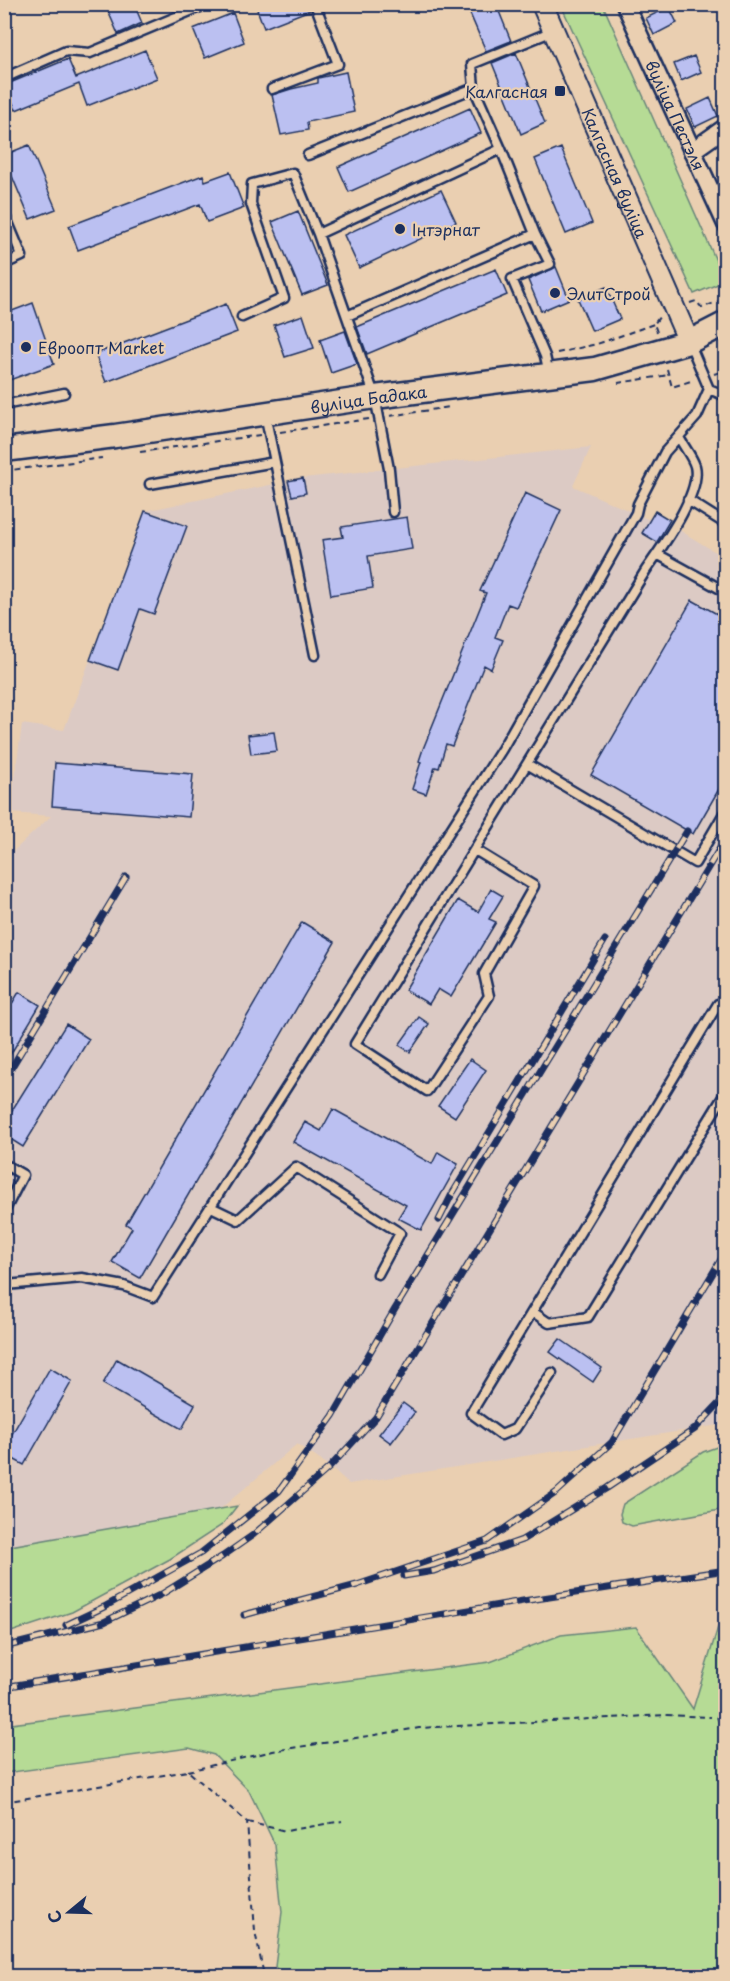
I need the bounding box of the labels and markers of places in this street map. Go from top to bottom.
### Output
place label: Калгасная [465,79,548,103]
marker: Калгасная [553,84,567,98]
place label: Інтэрнат [412,217,481,241]
marker: Інтэрнат [393,222,407,236]
place label: ЭлитСтрой [567,281,651,305]
marker: ЭлитСтрой [548,286,562,300]
place label: Евроопт Market [38,335,165,359]
marker: Евроопт Market [19,340,33,354]

